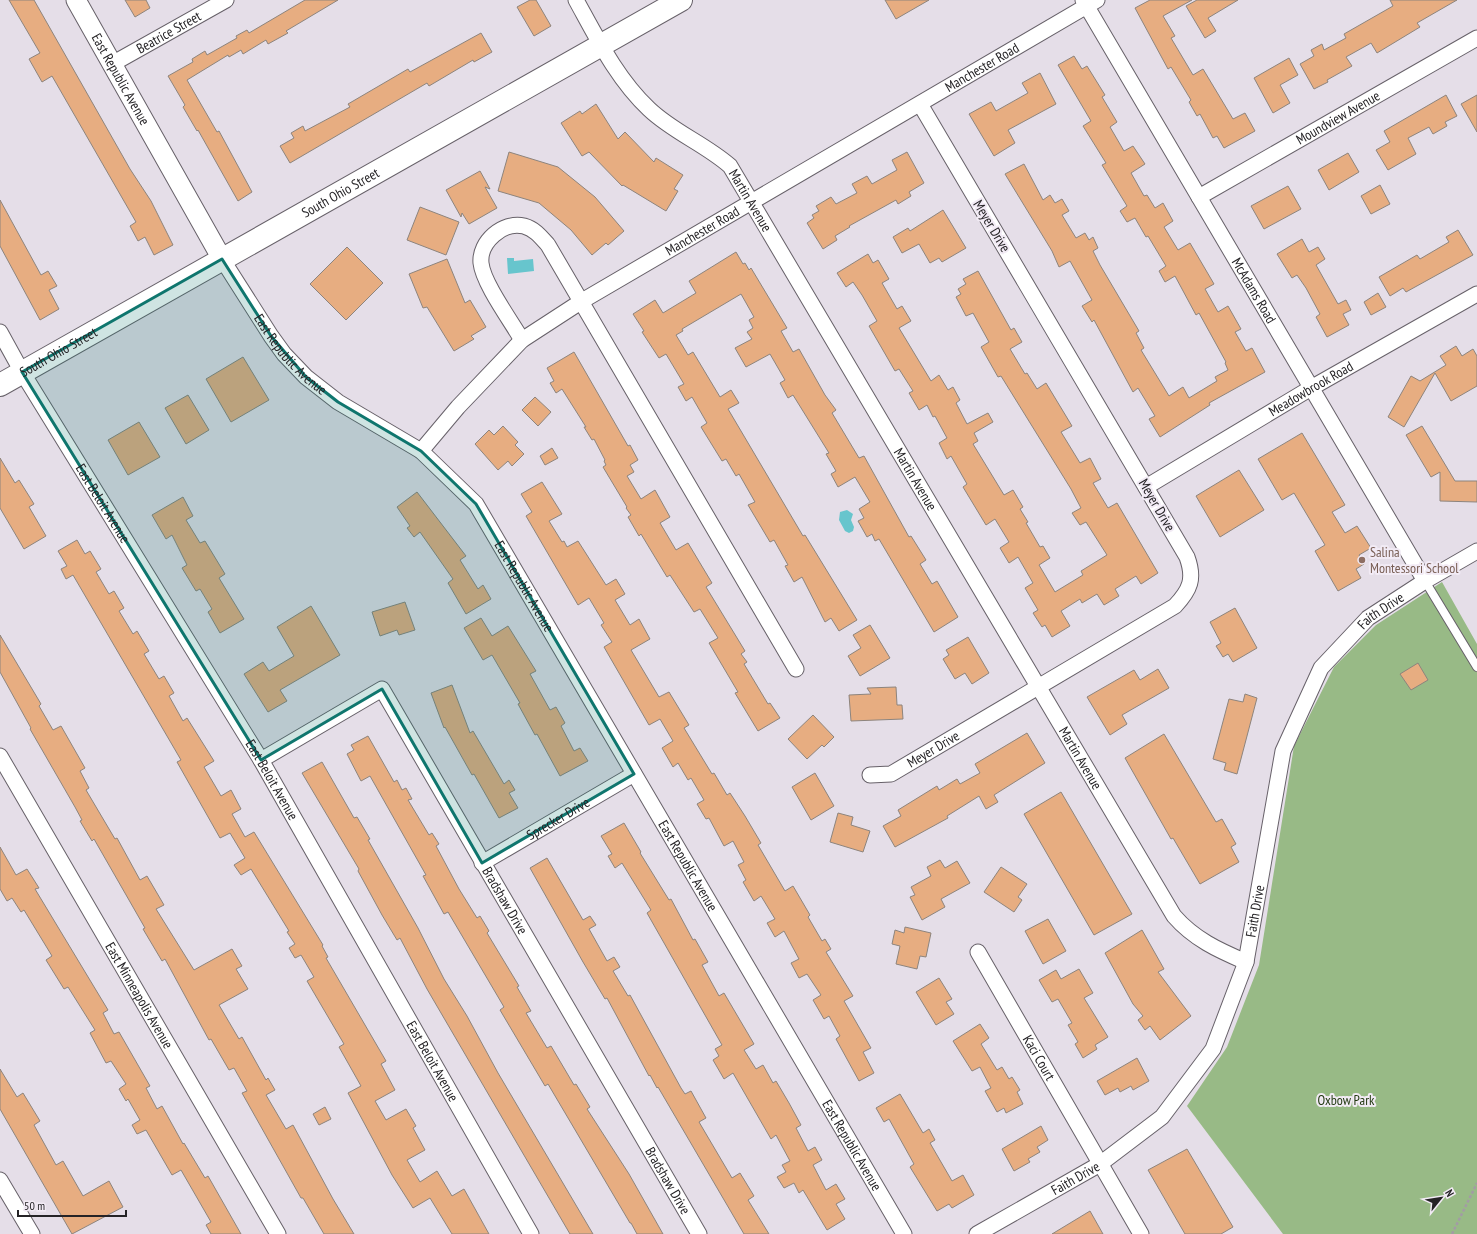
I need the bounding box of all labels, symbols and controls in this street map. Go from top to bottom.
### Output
street label: Beatrice Street [133,7,204,57]
street label: East Republic Avenue [88,30,154,129]
street label: Manchester Road [942,39,1022,96]
street label: Moundview Avenue [1293,86,1383,149]
street label: South Ohio Street [298,163,382,222]
street label: Martin Avenue [725,166,776,235]
street label: Meyer Drive [969,197,1015,256]
street label: Manchester Road [662,202,742,259]
street label: McAdams Road [1228,254,1280,326]
street label: East Republic Avenue [250,310,331,399]
street label: South Ohio Street [16,323,100,381]
street label: Meadowbrook Road [1265,357,1356,420]
street label: Martin Avenue [890,445,941,514]
street label: East Beloit Avenue [72,460,134,547]
street label: Meyer Drive [1135,475,1179,535]
street label: East Republic Avenue [491,537,558,635]
place label: Salina Montessori School [1370,543,1459,577]
marker: Salina Montessori School [1357,555,1367,565]
street label: Faith Drive [1353,588,1407,633]
street label: Martin Avenue [1055,723,1106,793]
street label: Meyer Drive [904,726,963,772]
street label: East Beloit Avenue [242,736,302,823]
street label: Sprecker Drive [523,793,593,844]
street label: East Republic Avenue [654,817,722,915]
street label: Bradshaw Drive [478,864,532,938]
street label: Faith Drive [1241,883,1268,939]
street label: East Minneapolis Avenue [101,939,177,1052]
street label: East Beloit Avenue [403,1018,463,1105]
street label: Kaci Court [1019,1032,1059,1084]
park label: Oxbow Park [1318,1091,1375,1109]
street label: East Republic Avenue [818,1096,886,1194]
street label: Bradshaw Drive [641,1144,695,1218]
street label: Faith Drive [1048,1157,1103,1199]
north arrow [1421,1178,1461,1218]
text: N [1442,1187,1457,1199]
scale bar [18,1192,126,1218]
text: 50 m [24,1198,45,1213]

